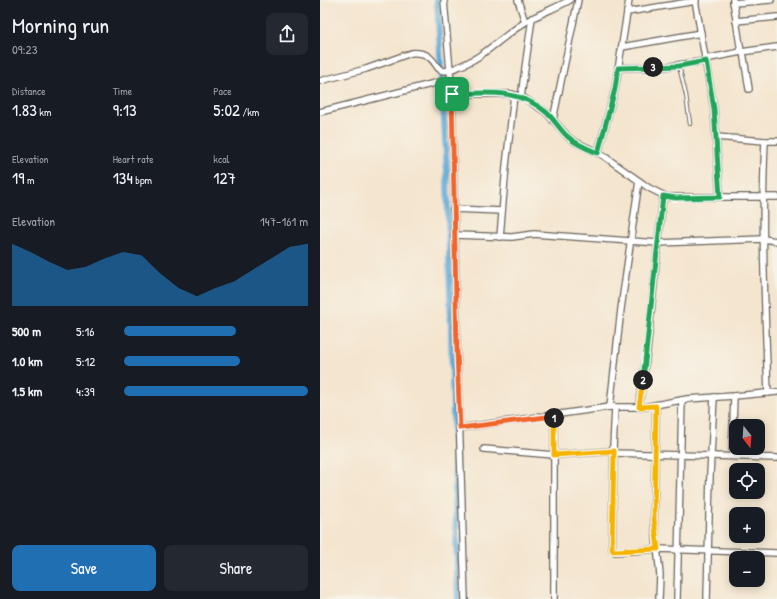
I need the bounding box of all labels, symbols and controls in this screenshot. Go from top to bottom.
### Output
text: Morning run [12,10,109,40]
button: share [266,13,308,55]
text: 09:23 [12,40,38,58]
pin: 3 [643,57,663,77]
text: 3 [651,60,655,74]
pin [435,77,469,111]
icon: arrive [441,83,463,105]
text: Distance [12,84,46,98]
text: Time [113,84,132,98]
text: Pace [213,84,232,98]
text: 1.83 [12,98,37,121]
text: 9:13 [113,98,137,121]
text: 5:02 [213,98,240,121]
text: km [37,105,51,119]
text: /km [240,105,259,119]
text: Elevation [12,152,49,166]
text: Heart rate [113,152,154,166]
text: kcal [213,152,229,166]
text: 19 [12,166,24,189]
text: 134 [113,166,133,189]
text: 127 [213,166,236,189]
text: m [24,173,34,187]
text: bpm [133,173,152,187]
text: Elevation [12,212,55,230]
text: 147–161 m [260,212,308,230]
text: 500 m [12,322,41,340]
text: 5:16 [76,322,94,340]
text: 1.0 km [12,352,43,370]
text: 5:12 [76,352,95,370]
pin: 2 [633,370,653,390]
text: 2 [640,373,646,387]
text: 1.5 km [12,382,42,400]
text: 4:39 [76,382,95,400]
pin: 1 [544,408,564,428]
text: 1 [552,411,556,425]
north arrow [729,419,765,455]
map controls [729,419,765,587]
button: locate [729,463,765,499]
button: + [729,507,765,543]
button: Save [12,545,156,591]
button: Share [164,545,308,591]
button: − [729,551,765,587]

